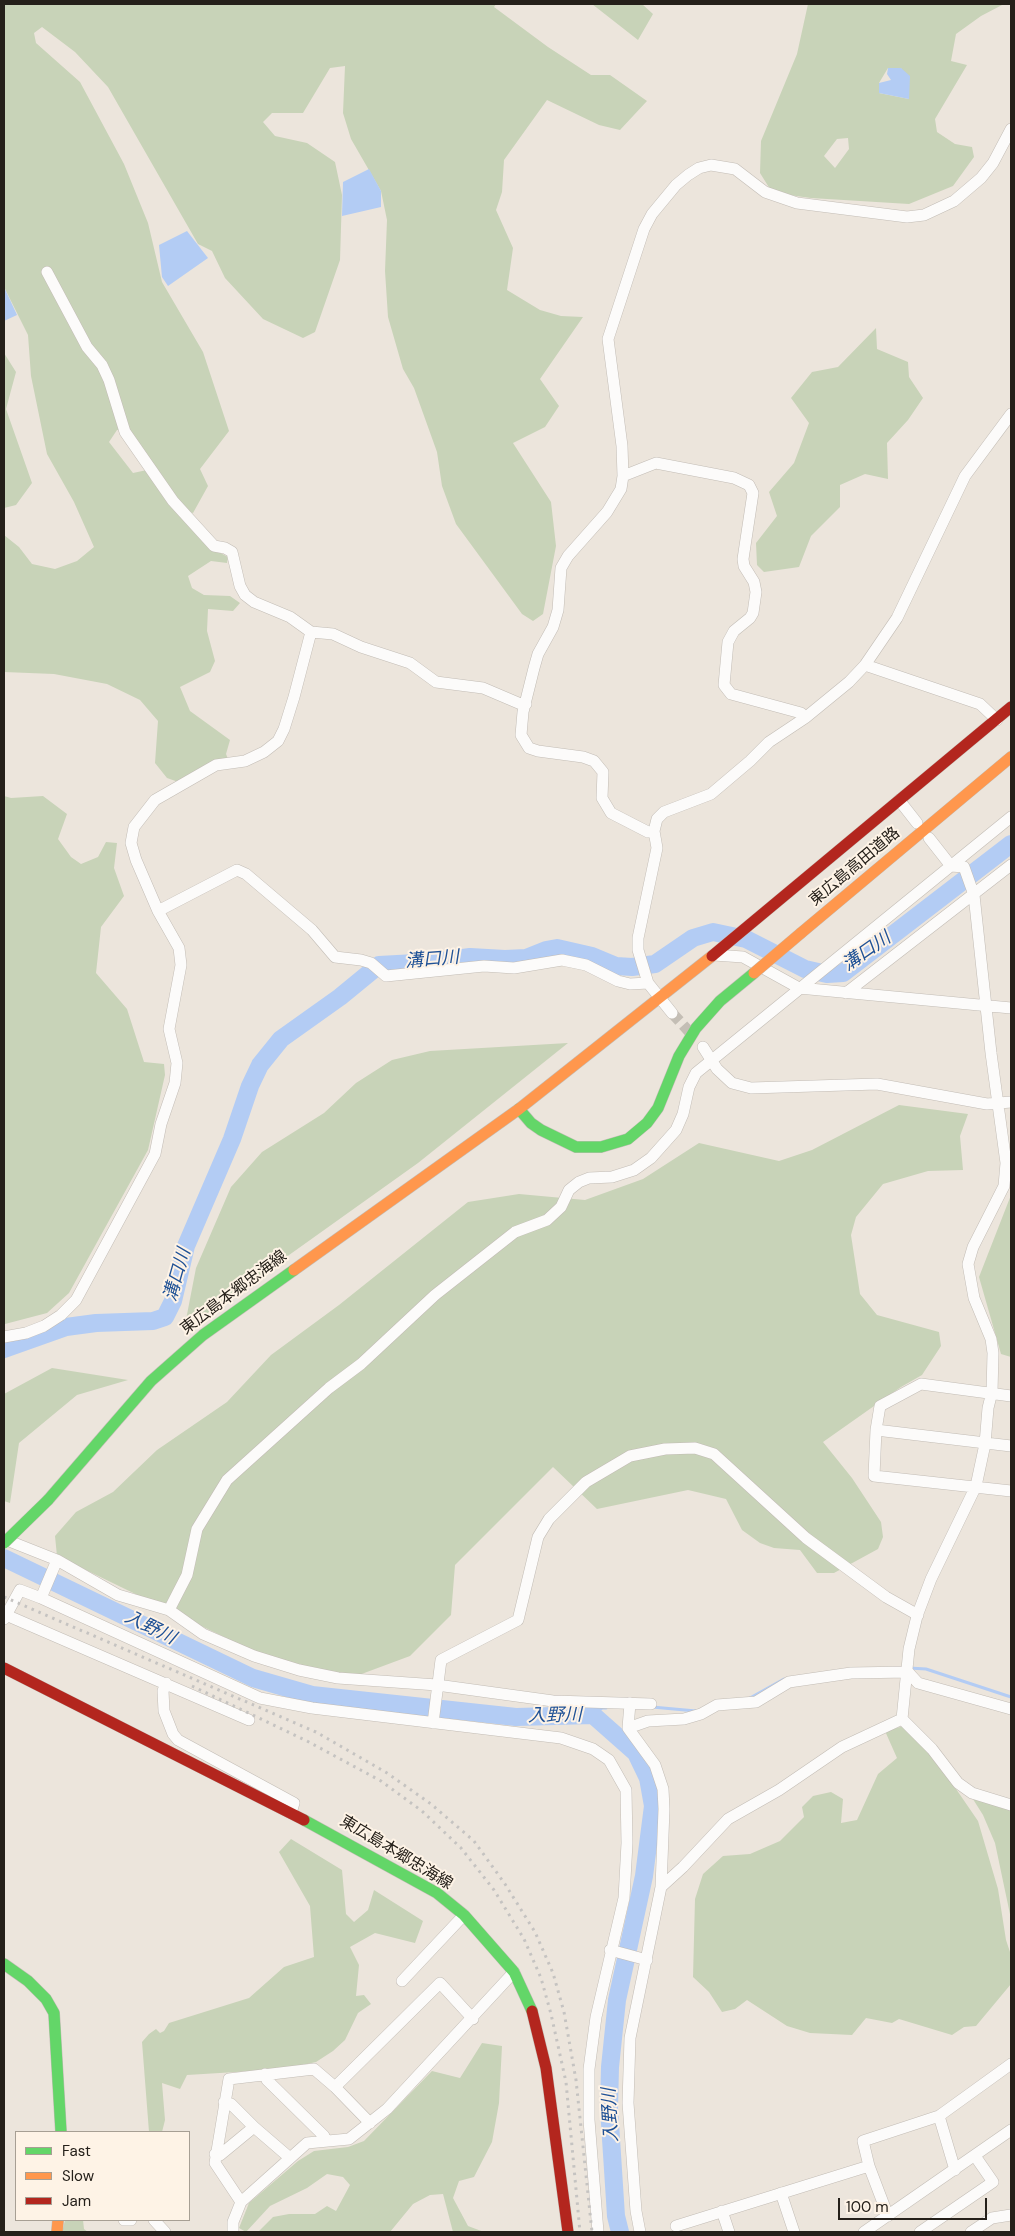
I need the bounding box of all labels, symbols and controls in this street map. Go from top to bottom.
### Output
street label: 東広島高田道路 [806,824,904,910]
water label: 溝口川 [839,928,895,976]
water label: 溝口川 [404,947,460,973]
water label: 溝口川 [160,1246,196,1304]
street label: 東広島本郷忠海線 [177,1247,291,1339]
water label: 入野川 [121,1606,179,1650]
water label: 入野川 [528,1705,582,1727]
street label: 東広島本郷忠海線 [336,1812,456,1894]
water label: 入野川 [599,2087,623,2143]
legend [15,2131,190,2221]
text: Fast [62,2141,91,2161]
text: Slow [62,2166,94,2186]
scale bar [840,2188,989,2220]
text: Jam [62,2191,91,2211]
text: 100 m [846,2197,889,2217]

